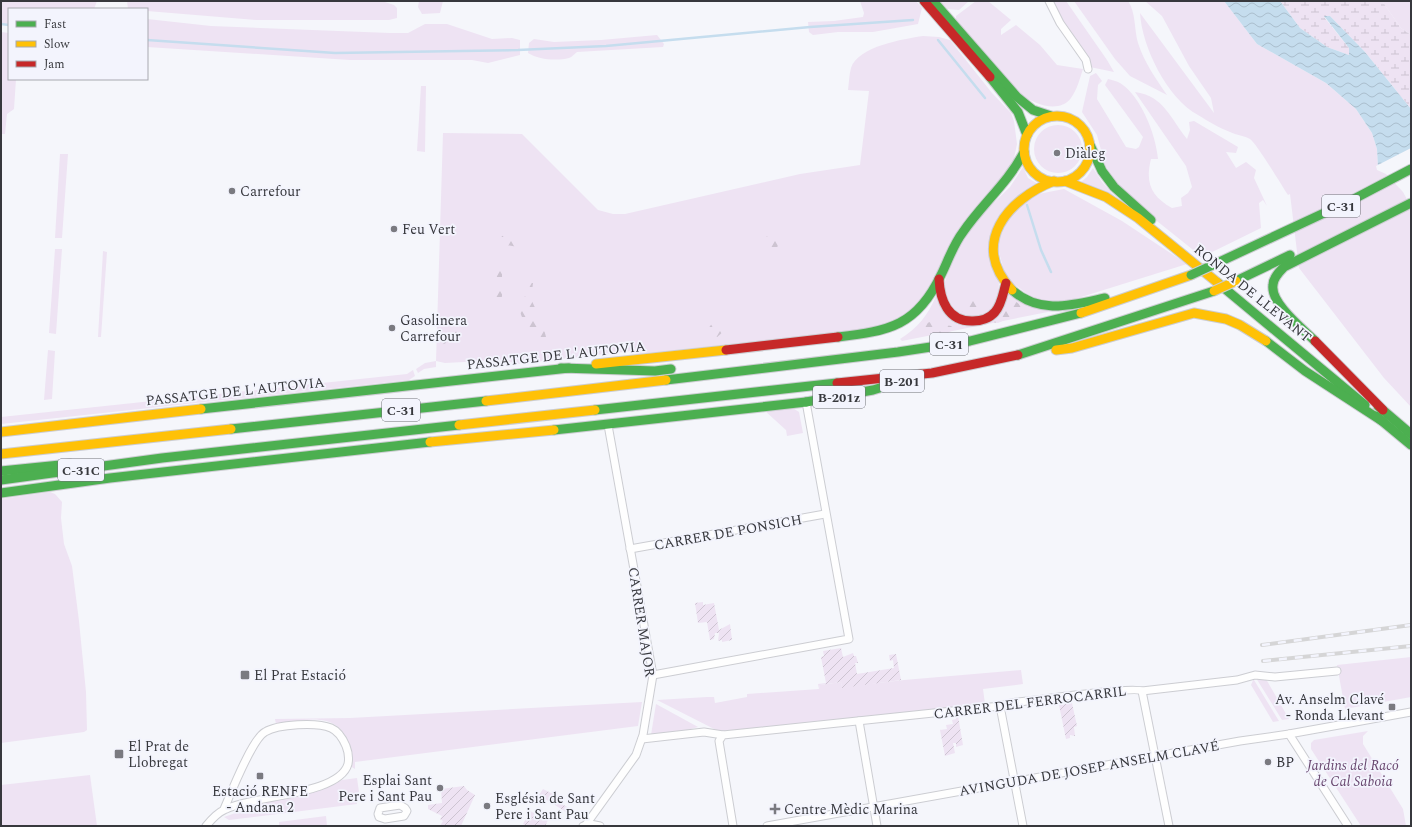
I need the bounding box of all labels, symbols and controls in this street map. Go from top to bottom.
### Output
legend [8,8,148,80]
text: Fast [44,15,66,34]
text: Slow [44,35,70,54]
text: Jam [44,55,65,74]
place label: Diàleg [1065,143,1106,164]
marker: Diàleg [1052,148,1062,158]
place label: Carrefour [240,181,301,202]
marker: Carrefour [227,186,237,196]
road number: C-31 [1322,195,1360,217]
place label: Feu Vert [402,219,455,240]
marker: Feu Vert [389,224,399,234]
street label: RONDA DE LLEVANT [1189,239,1316,348]
place label: Gasolinera Carrefour [400,310,467,347]
marker: Gasolinera Carrefour [387,323,397,333]
road number: C-31 [930,333,968,355]
street label: PASSATGE DE L'AUTOVIA [466,336,647,375]
road number: B-201 [880,370,924,392]
street label: PASSATGE DE L'AUTOVIA [145,372,326,411]
road number: B-201z [813,386,865,408]
road number: C-31 [382,399,420,421]
road number: C-31C [58,459,104,481]
street label: CARRER DE PONSICH [652,509,804,556]
street label: CARRER MAJOR [622,566,661,679]
place label: El Prat Estació [254,665,346,686]
marker: El Prat Estació [239,669,251,681]
street label: CARRER DEL FERROCARRIL [933,680,1128,725]
place label: Av. Anselm Clavé - Ronda Llevant [1275,689,1384,726]
marker: Av. Anselm Clavé - Ronda Llevant [1387,702,1397,712]
street label: AVINGUDA DE JOSEP ANSELM CLAVÉ [957,735,1221,802]
place label: El Prat de Llobregat [128,736,189,773]
marker: El Prat de Llobregat [113,748,125,760]
place label: BP [1276,752,1294,773]
park label: Jardins del Racó de Cal Saboia [1306,755,1399,792]
marker: BP [1263,757,1273,767]
place label: Esplai Sant Pere i Sant Pau [338,770,432,807]
marker: Estació RENFE - Andana 2 [255,771,265,781]
place label: Estació RENFE - Andana 2 [212,781,308,818]
marker: Esplai Sant Pere i Sant Pau [435,783,445,793]
place label: Església de Sant Pere i Sant Pau [495,788,595,825]
place label: Centre Mèdic Marina [784,799,918,820]
marker: Església de Sant Pere i Sant Pau [482,801,492,811]
marker: Centre Mèdic Marina [769,803,781,815]

